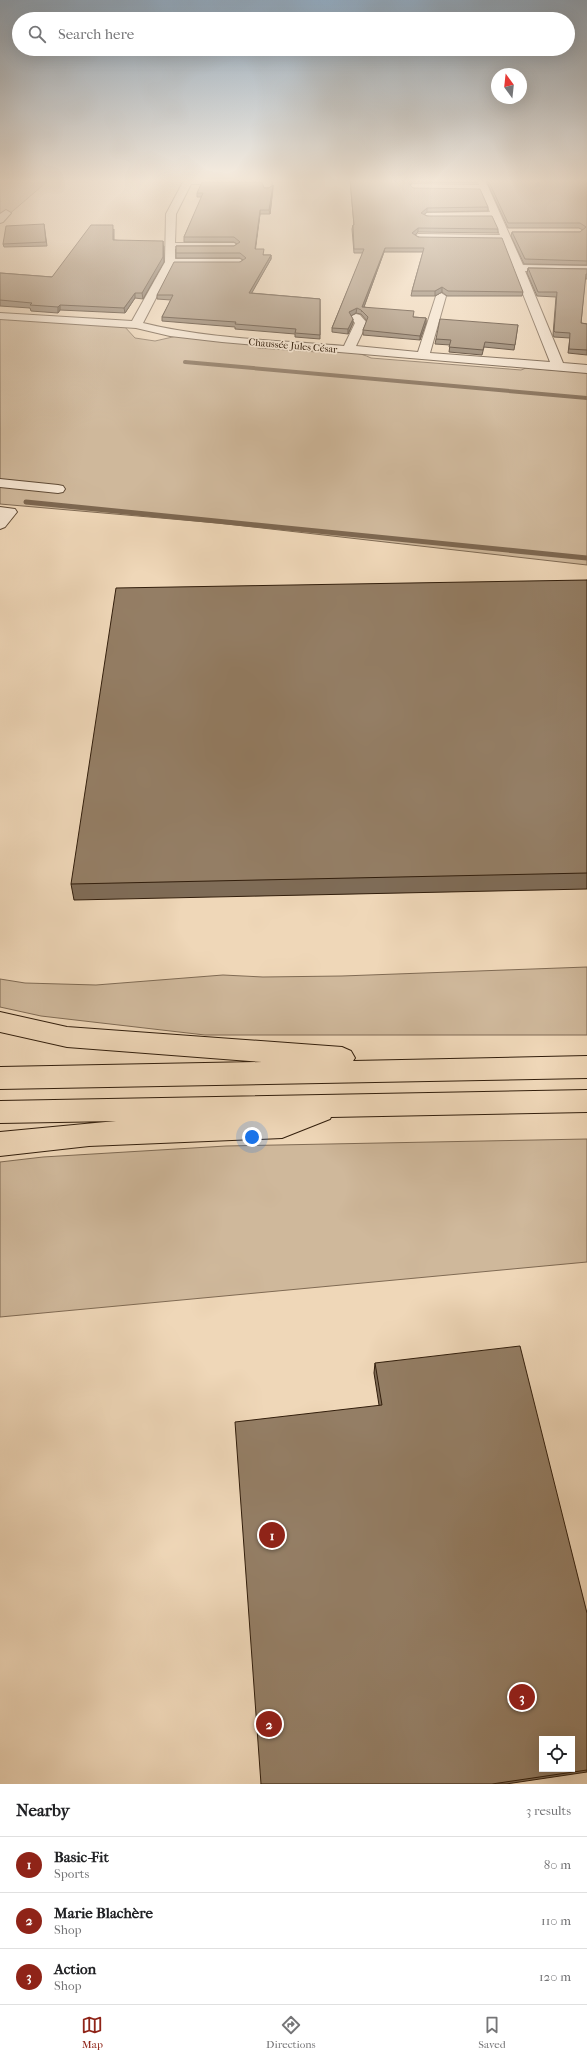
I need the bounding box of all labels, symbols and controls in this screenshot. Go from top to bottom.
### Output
search box [12,12,575,56]
icon: search [26,23,48,45]
text: Search here [58,25,134,43]
north arrow [491,68,527,104]
street label: Chaussée Jules César [248,336,338,356]
your location [242,1127,262,1147]
pin: 1 [259,1520,285,1550]
pin: 3 [509,1682,535,1712]
pin: 2 [256,1709,282,1739]
map controls [539,1736,575,1772]
button: locate [539,1736,575,1772]
text: Nearby [16,1800,70,1820]
text: 3 results [526,1803,571,1818]
text: Basic-Fit [54,1848,109,1866]
text: 1 [27,1857,31,1872]
text: 80 m [544,1857,571,1872]
text: Sports [54,1866,89,1881]
text: Marie Blachère [54,1904,153,1922]
text: 2 [26,1913,32,1928]
text: 110 m [541,1913,571,1928]
text: Shop [54,1922,82,1937]
text: Action [54,1960,96,1978]
text: 3 [26,1969,32,1984]
text: 120 m [539,1969,571,1984]
text: Shop [54,1978,82,1993]
tab: Map [81,2014,103,2051]
tab: Directions [266,2014,316,2051]
tab: Saved [478,2014,506,2051]

